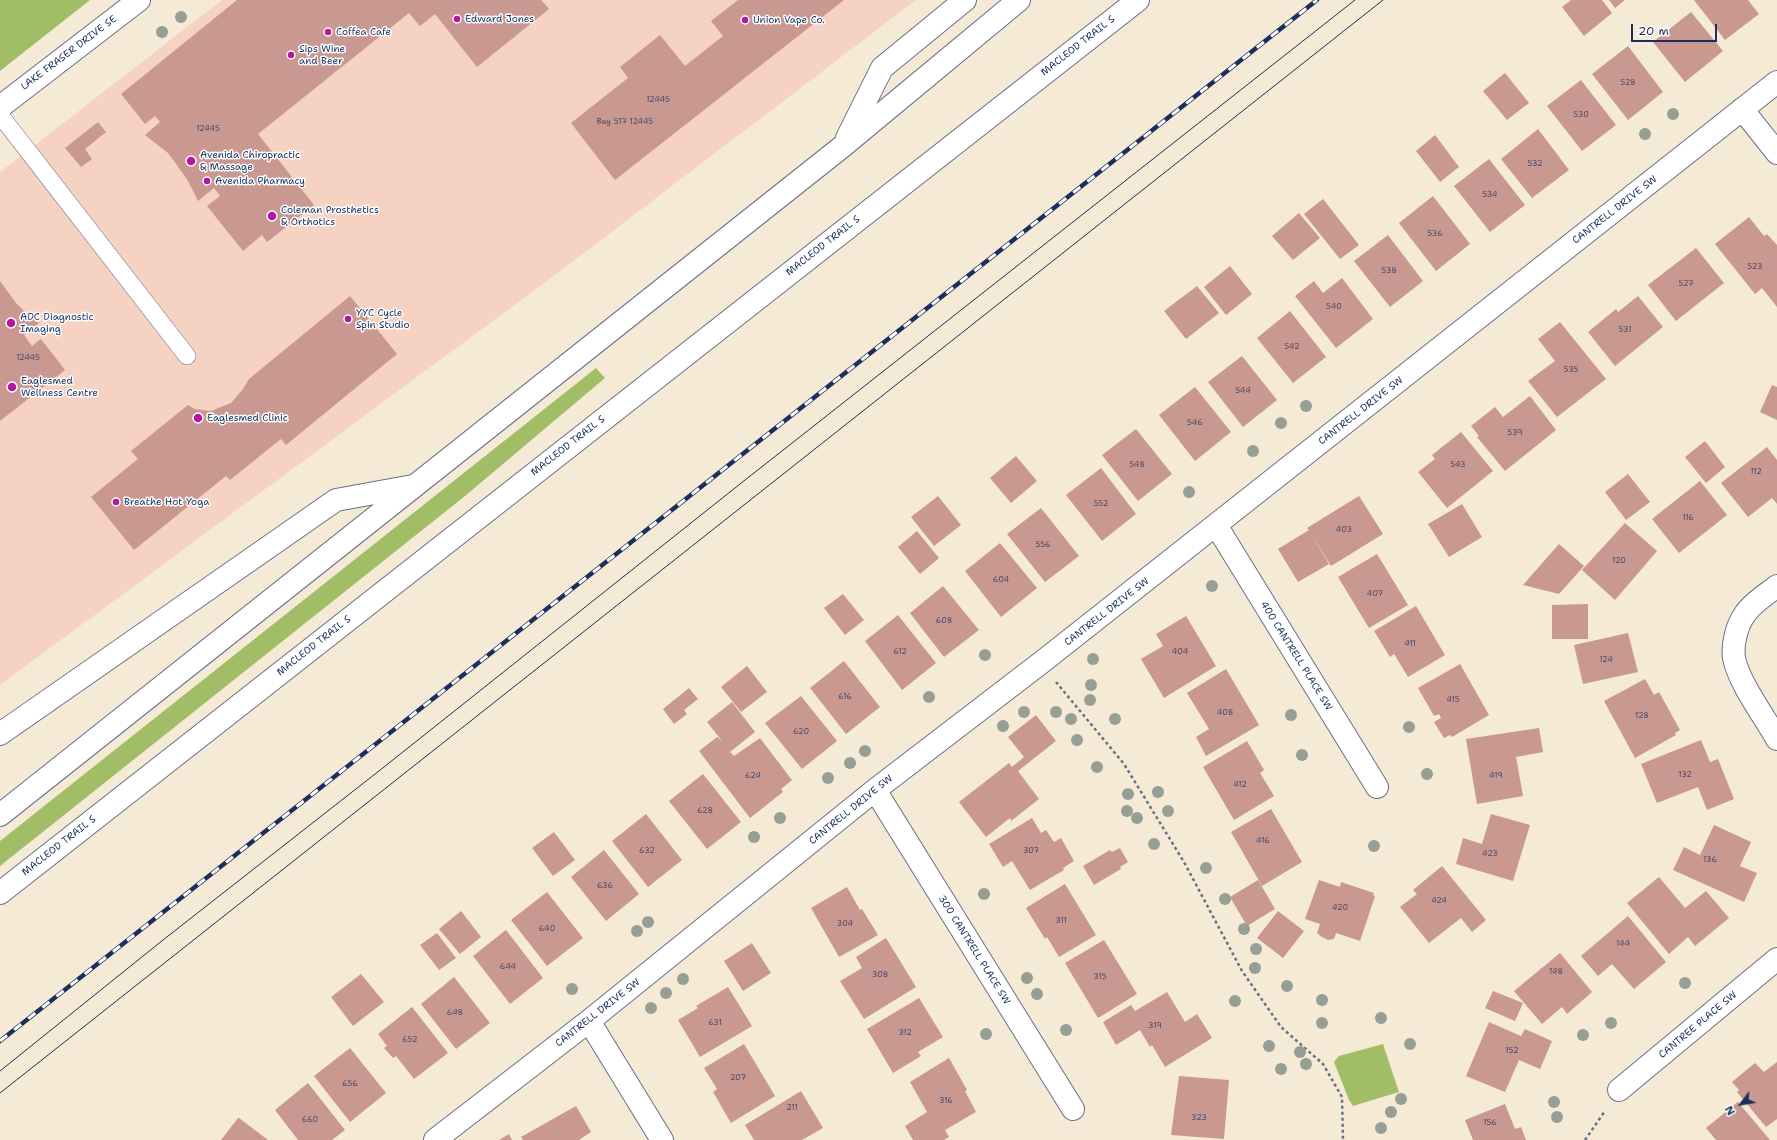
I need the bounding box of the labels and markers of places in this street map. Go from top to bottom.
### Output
place label: Edward Jones [465,13,534,25]
marker: Edward Jones [452,14,462,24]
place label: Union Vape Co. [753,14,825,26]
marker: Union Vape Co. [740,15,750,25]
place label: Coffea Cafe [336,26,391,38]
marker: Coffea Cafe [323,27,333,37]
place label: Sips Wine and Beer [299,43,345,66]
marker: Sips Wine and Beer [286,50,296,60]
place label: Avenida Chiropractic & Massage [200,149,300,172]
marker: Avenida Chiropractic & Massage [185,155,197,167]
place label: Avenida Pharmacy [215,175,305,187]
marker: Avenida Pharmacy [202,176,212,186]
place label: Coleman Prosthetics & Orthotics [281,204,379,228]
marker: Coleman Prosthetics & Orthotics [266,210,278,222]
place label: YYC Cycle Spin Studio [356,307,409,330]
place label: ADC Diagnostic Imaging [20,311,93,334]
marker: YYC Cycle Spin Studio [343,314,353,324]
marker: ADC Diagnostic Imaging [5,317,17,329]
place label: Eaglesmed Wellness Centre [21,375,98,398]
marker: Eaglesmed Wellness Centre [6,381,18,393]
marker: Eaglesmed Clinic [192,412,204,424]
place label: Eaglesmed Clinic [207,412,288,424]
place label: Breathe Hot Yoga [124,496,210,508]
marker: Breathe Hot Yoga [111,497,121,507]

